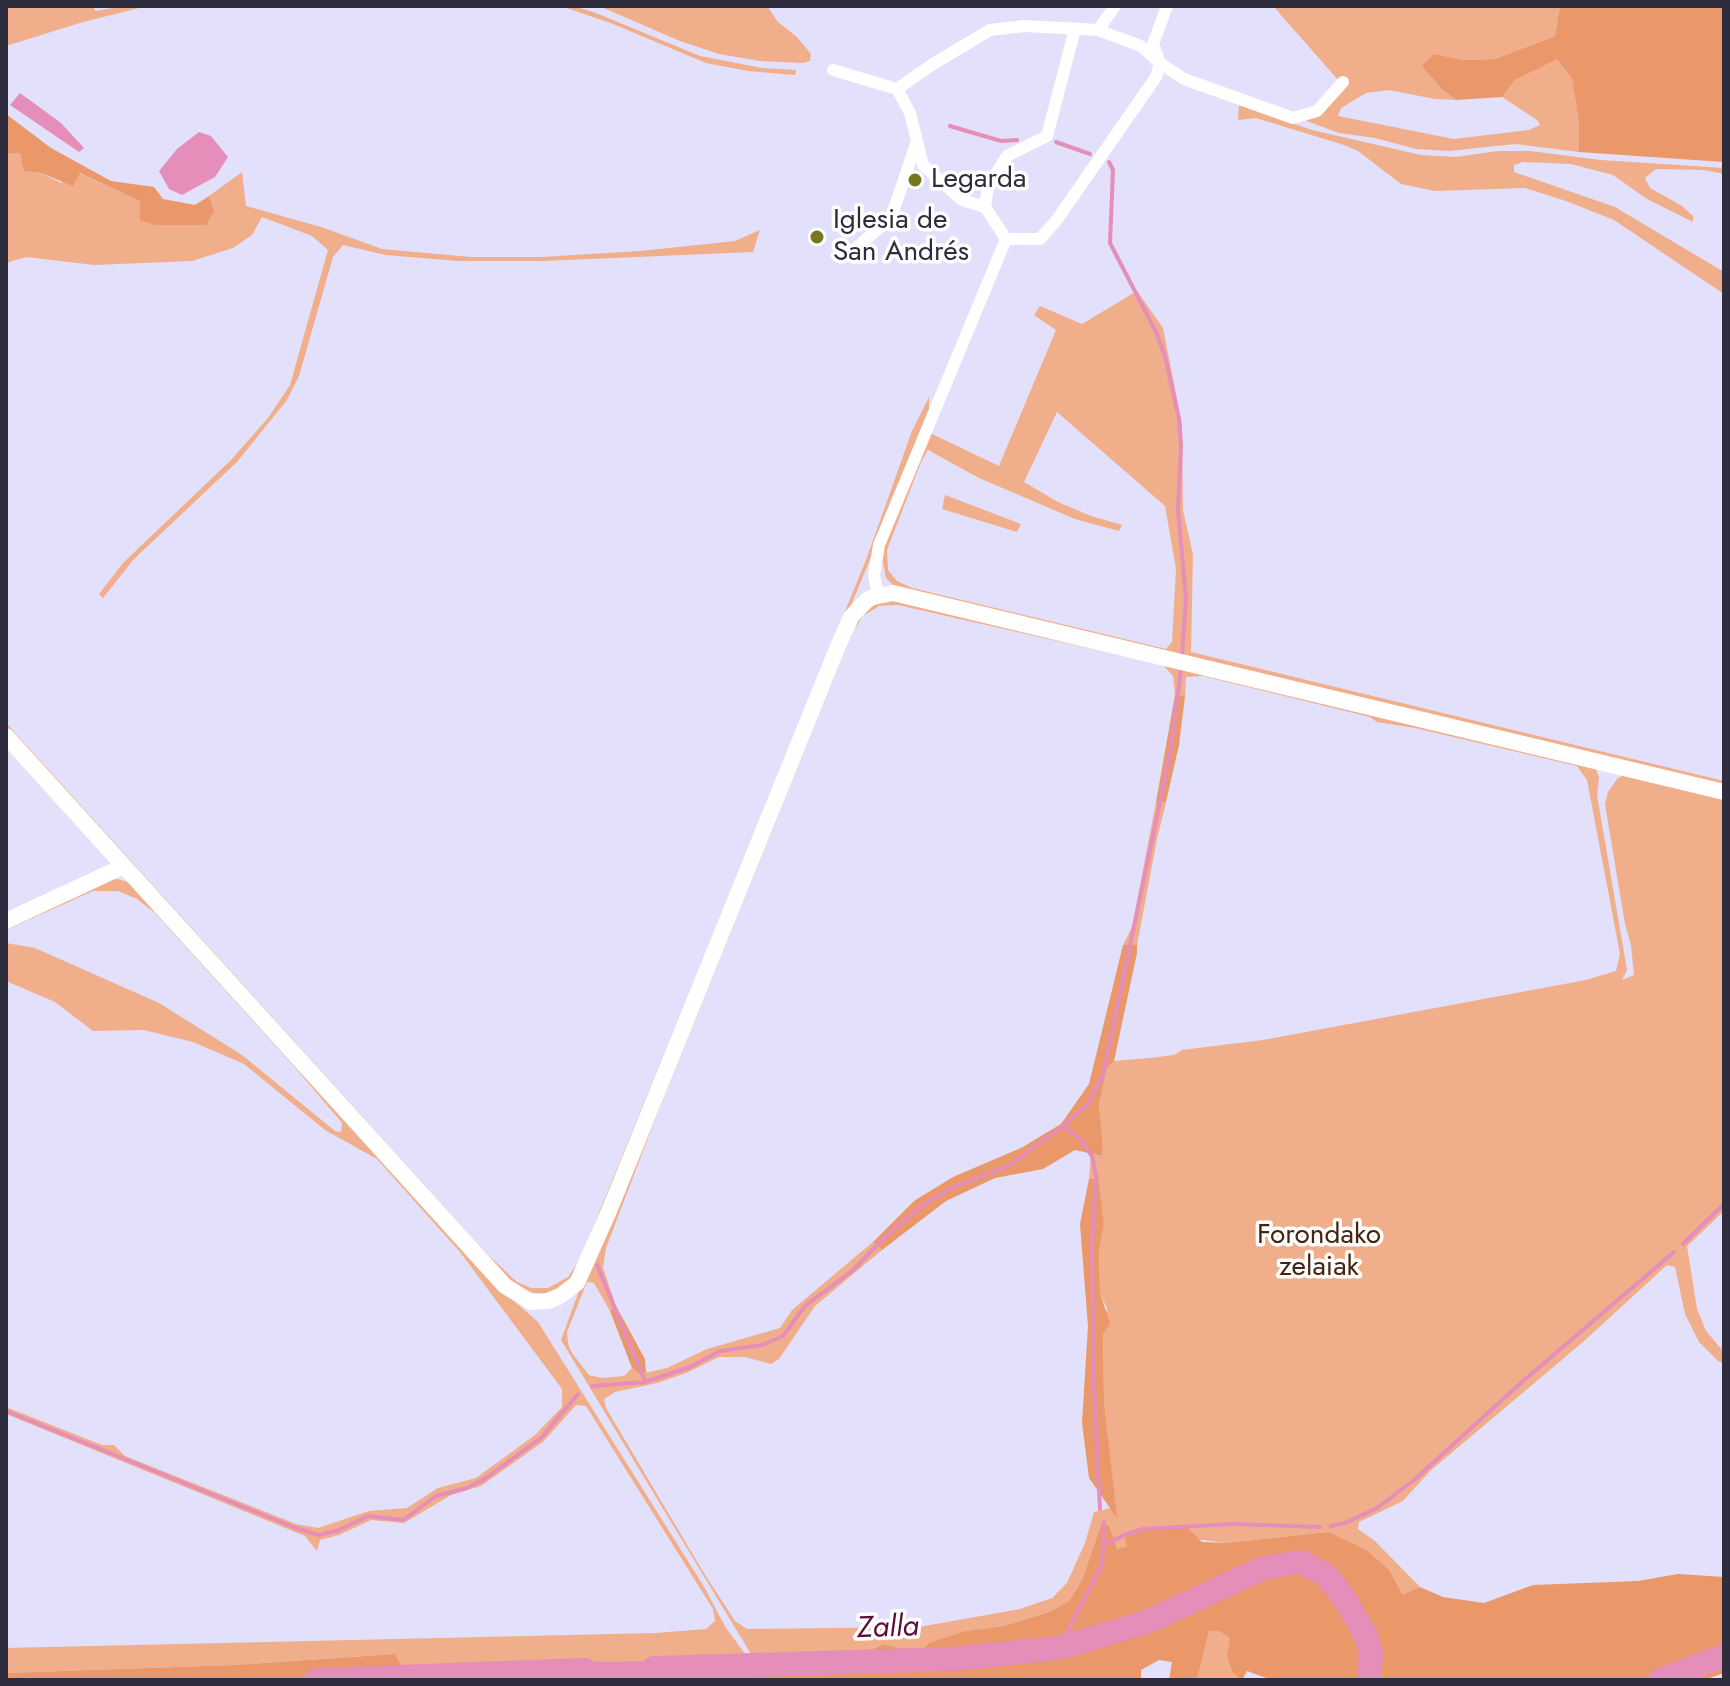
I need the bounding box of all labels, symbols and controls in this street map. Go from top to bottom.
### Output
place label: Legarda [931,163,1026,197]
marker: Legarda [906,171,924,189]
place label: Iglesia de San Andrés [833,204,969,270]
marker: Iglesia de San Andrés [808,228,826,246]
park label: Forondako zelaiak [1257,1219,1381,1285]
water label: Zalla [856,1610,920,1648]

